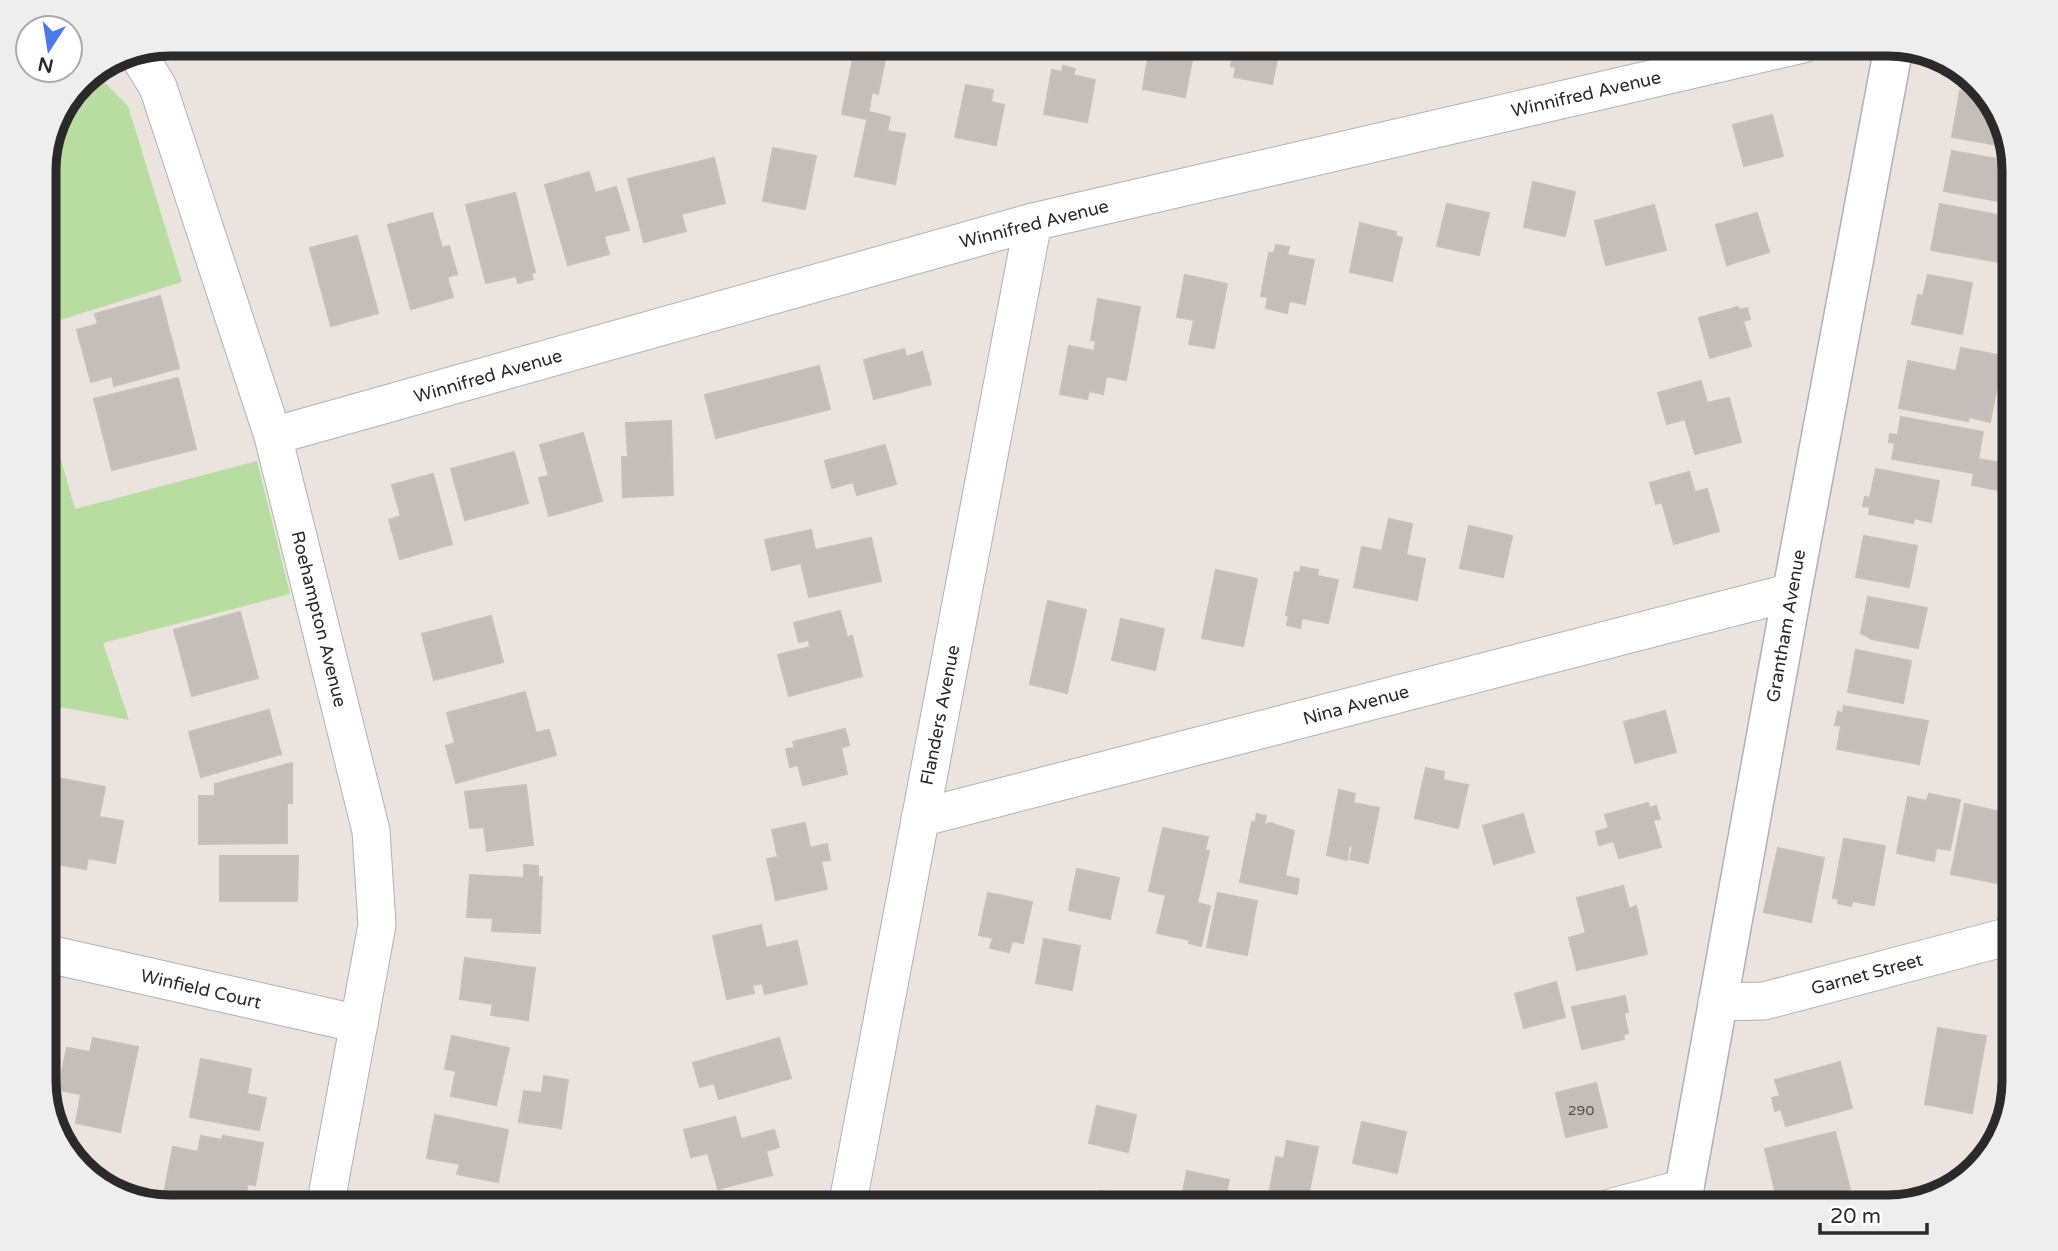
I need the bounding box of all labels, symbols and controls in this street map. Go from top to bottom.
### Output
north arrow [14,14,84,84]
text: N [36,52,55,77]
street label: Winnifred Avenue [1509,66,1663,122]
street label: Winnifred Avenue [957,195,1111,253]
street label: Winnifred Avenue [411,344,565,408]
street label: Roehampton Avenue [286,529,352,709]
street label: Grantham Avenue [1762,548,1810,704]
street label: Flanders Avenue [916,643,964,787]
street label: Nina Avenue [1301,680,1411,730]
street label: Garnet Street [1809,948,1925,999]
street label: Winfield Court [138,964,264,1014]
house number: 290 [1568,1102,1594,1119]
scale bar [1820,1192,1927,1236]
text: 20 m [1830,1204,1881,1229]

